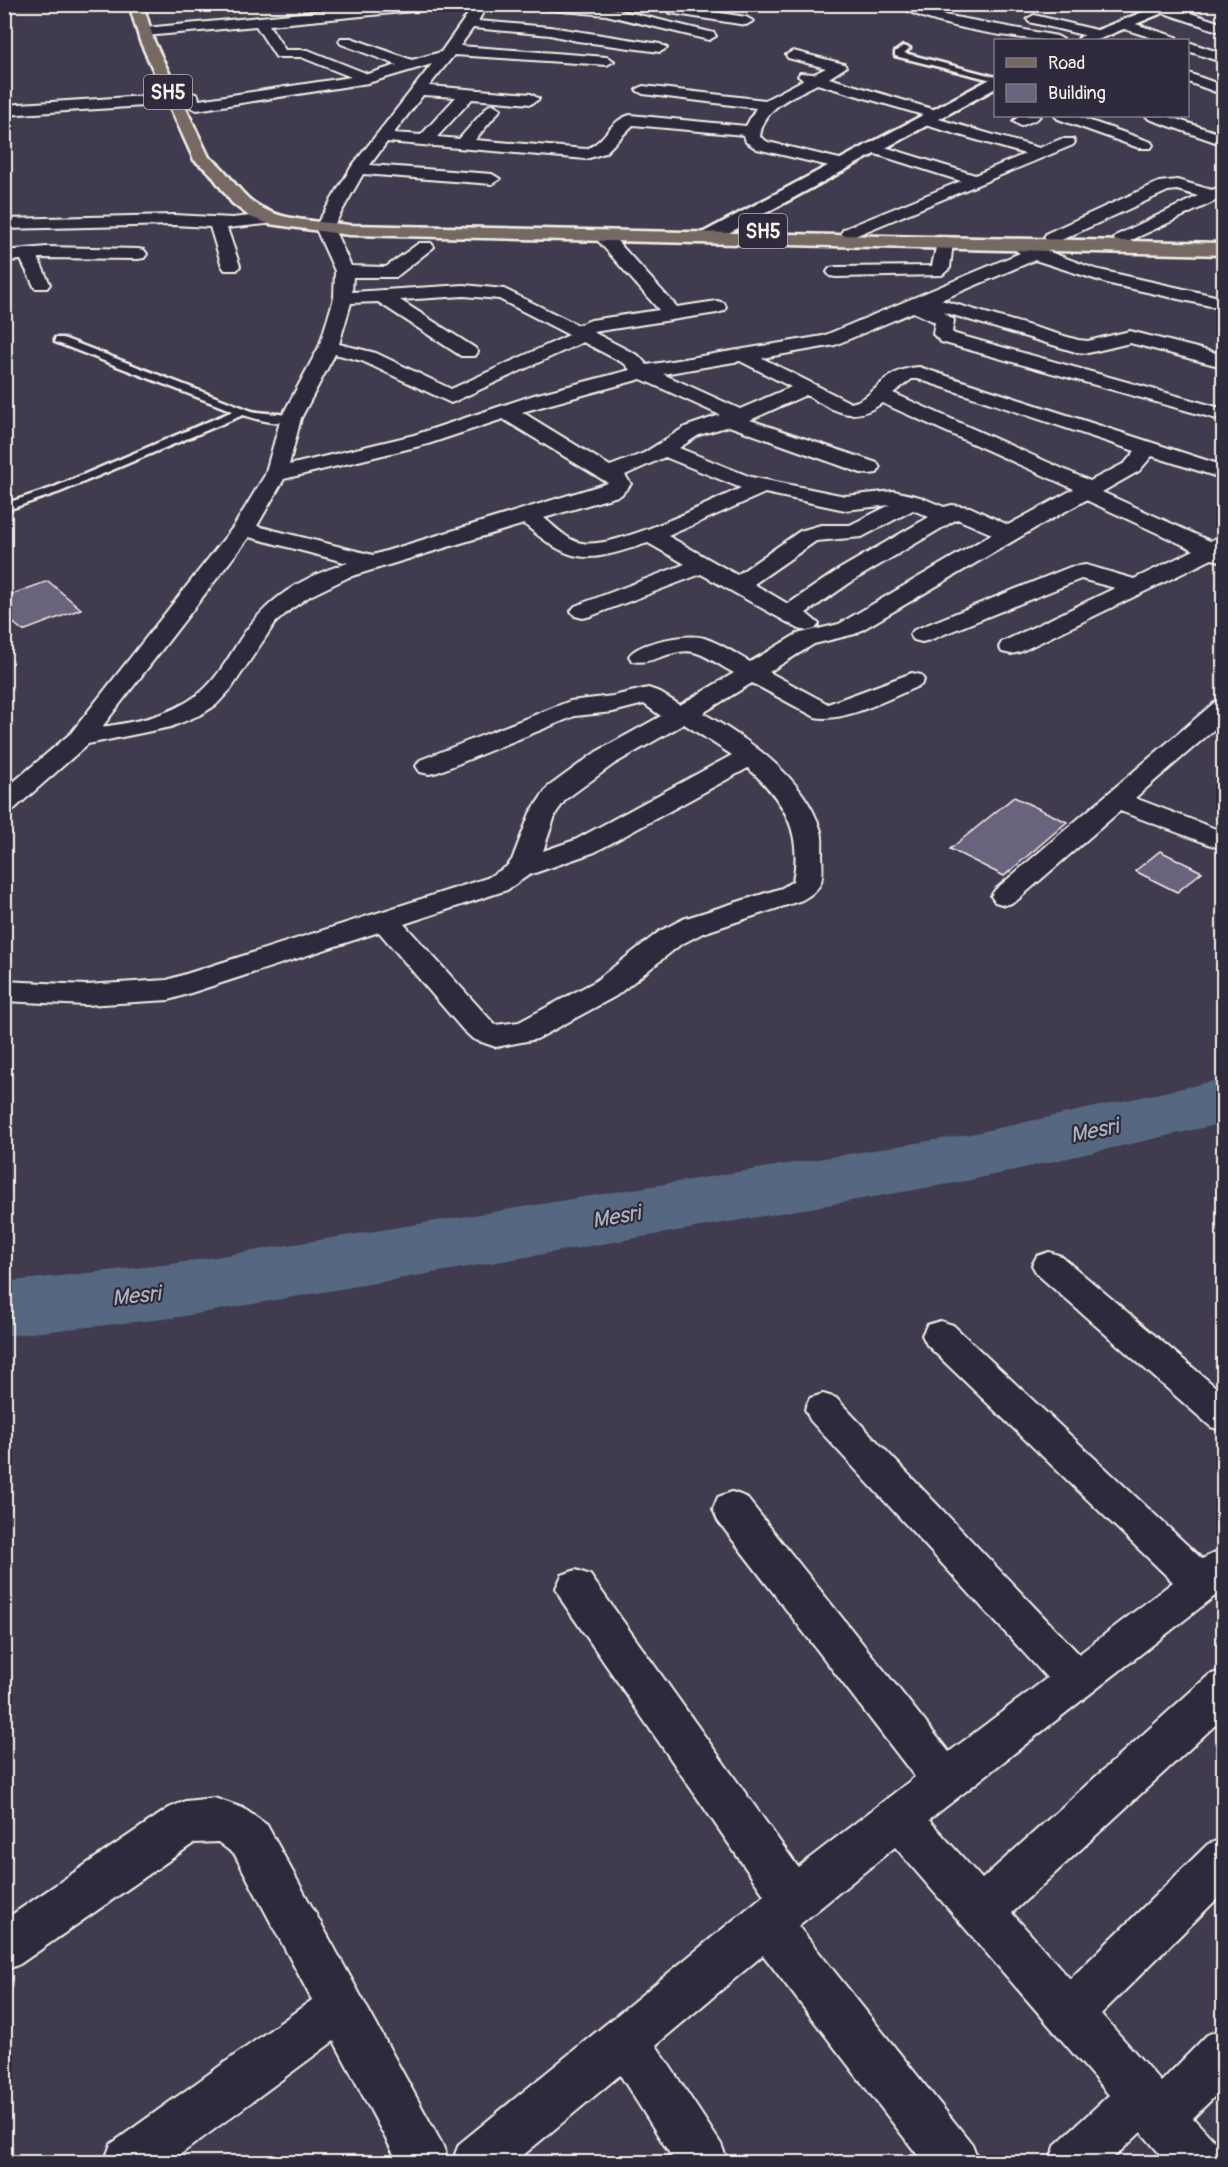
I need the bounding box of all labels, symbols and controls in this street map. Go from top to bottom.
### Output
legend [994,39,1189,117]
text: Road [1048,52,1085,75]
road number: SH5 [144,75,192,109]
text: Building [1048,82,1106,105]
road number: SH5 [739,214,787,248]
water label: Mesri [1068,1112,1124,1150]
water label: Mesri [590,1198,645,1235]
water label: Mesri [111,1279,165,1312]

